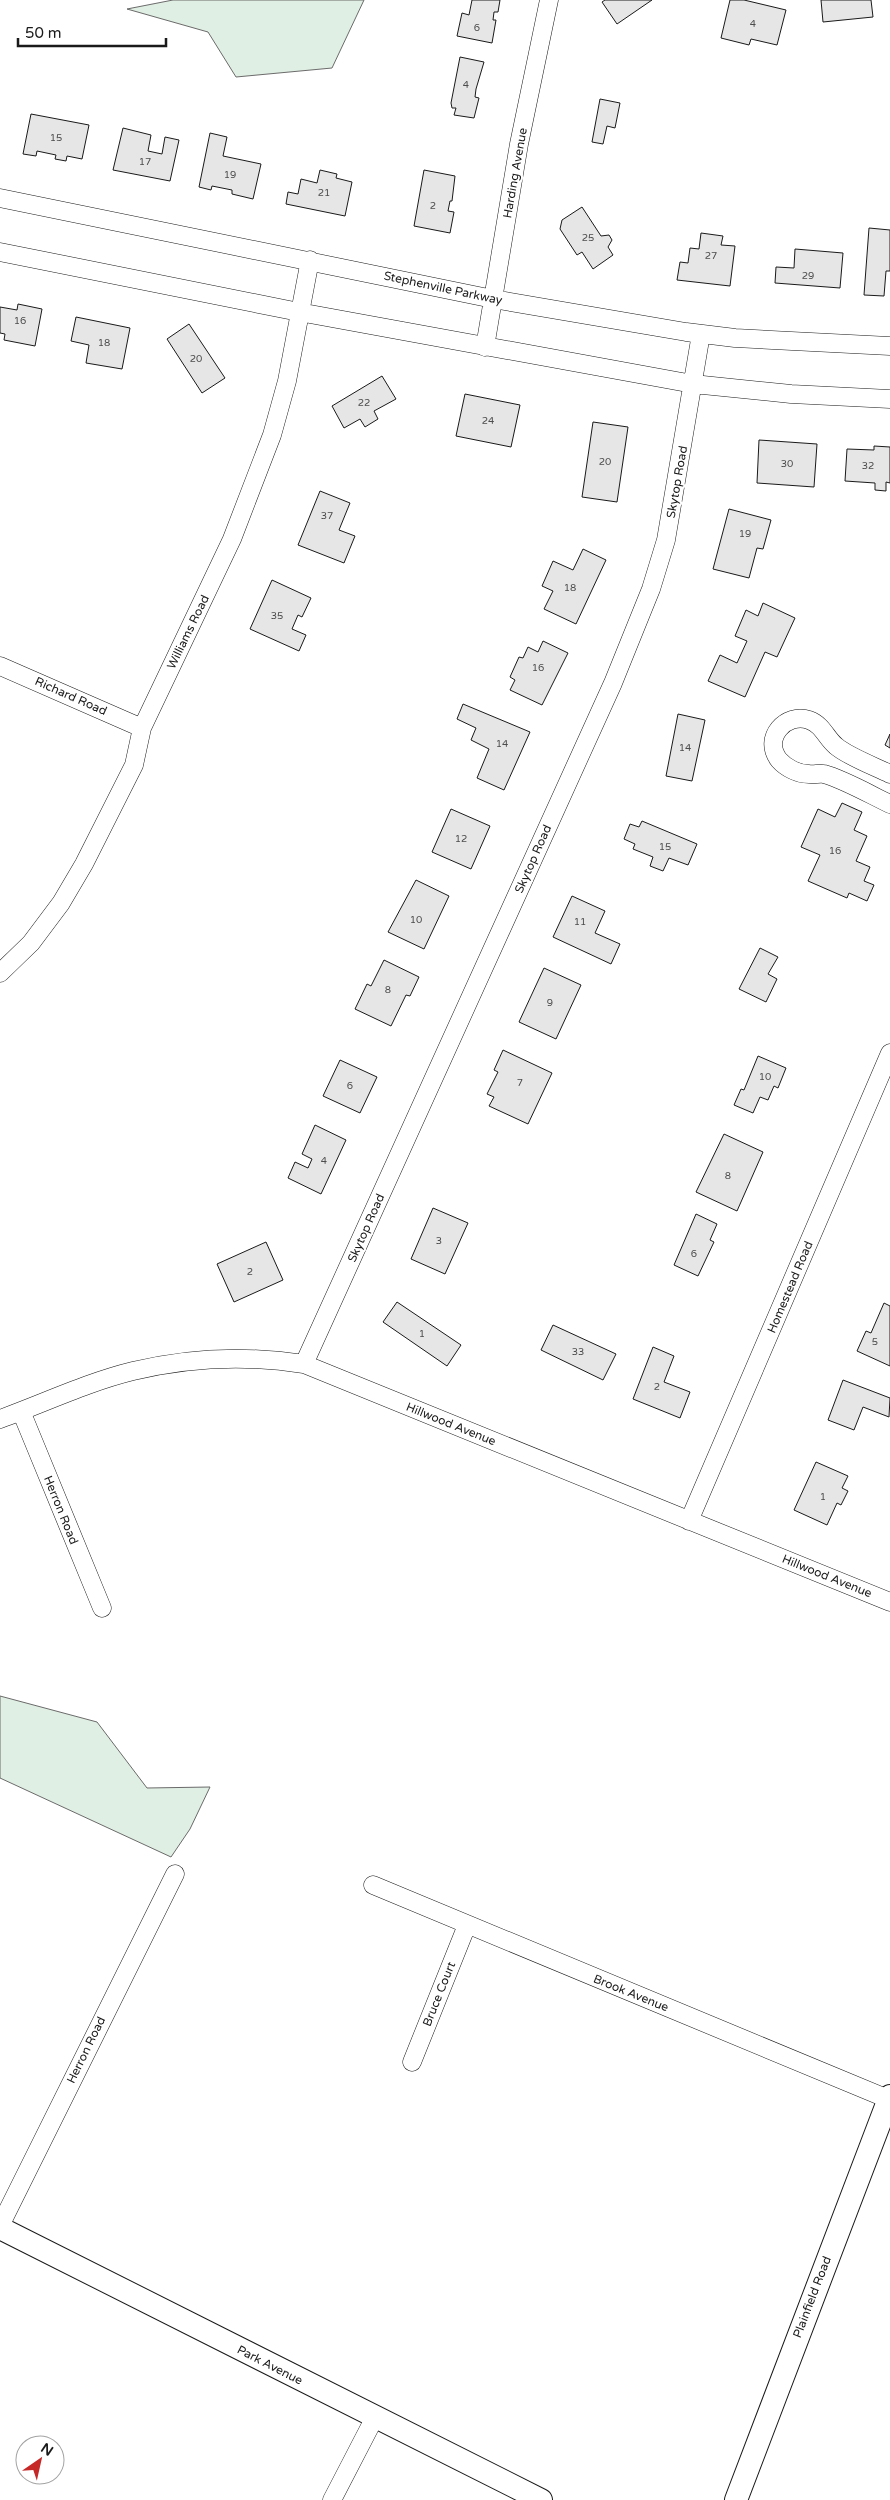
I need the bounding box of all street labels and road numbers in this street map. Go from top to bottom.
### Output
street label: Harding Avenue [500,126,530,219]
street label: Stephenville Parkway [383,269,504,308]
street label: Skytop Road [664,445,690,519]
street label: Williams Road [164,593,212,671]
street label: Richard Road [33,674,109,718]
street label: Skytop Road [512,823,554,895]
street label: Skytop Road [345,1192,387,1264]
street label: Homestead Road [764,1239,816,1335]
street label: Hillwood Avenue [404,1400,498,1448]
street label: Herron Road [41,1474,81,1546]
street label: Hillwood Avenue [780,1552,874,1600]
street label: Bruce Court [420,1959,458,2028]
street label: Brook Avenue [591,1972,671,2015]
street label: Herron Road [64,2014,108,2086]
street label: Plainfield Road [790,2254,834,2340]
street label: Park Avenue [235,2342,305,2388]

